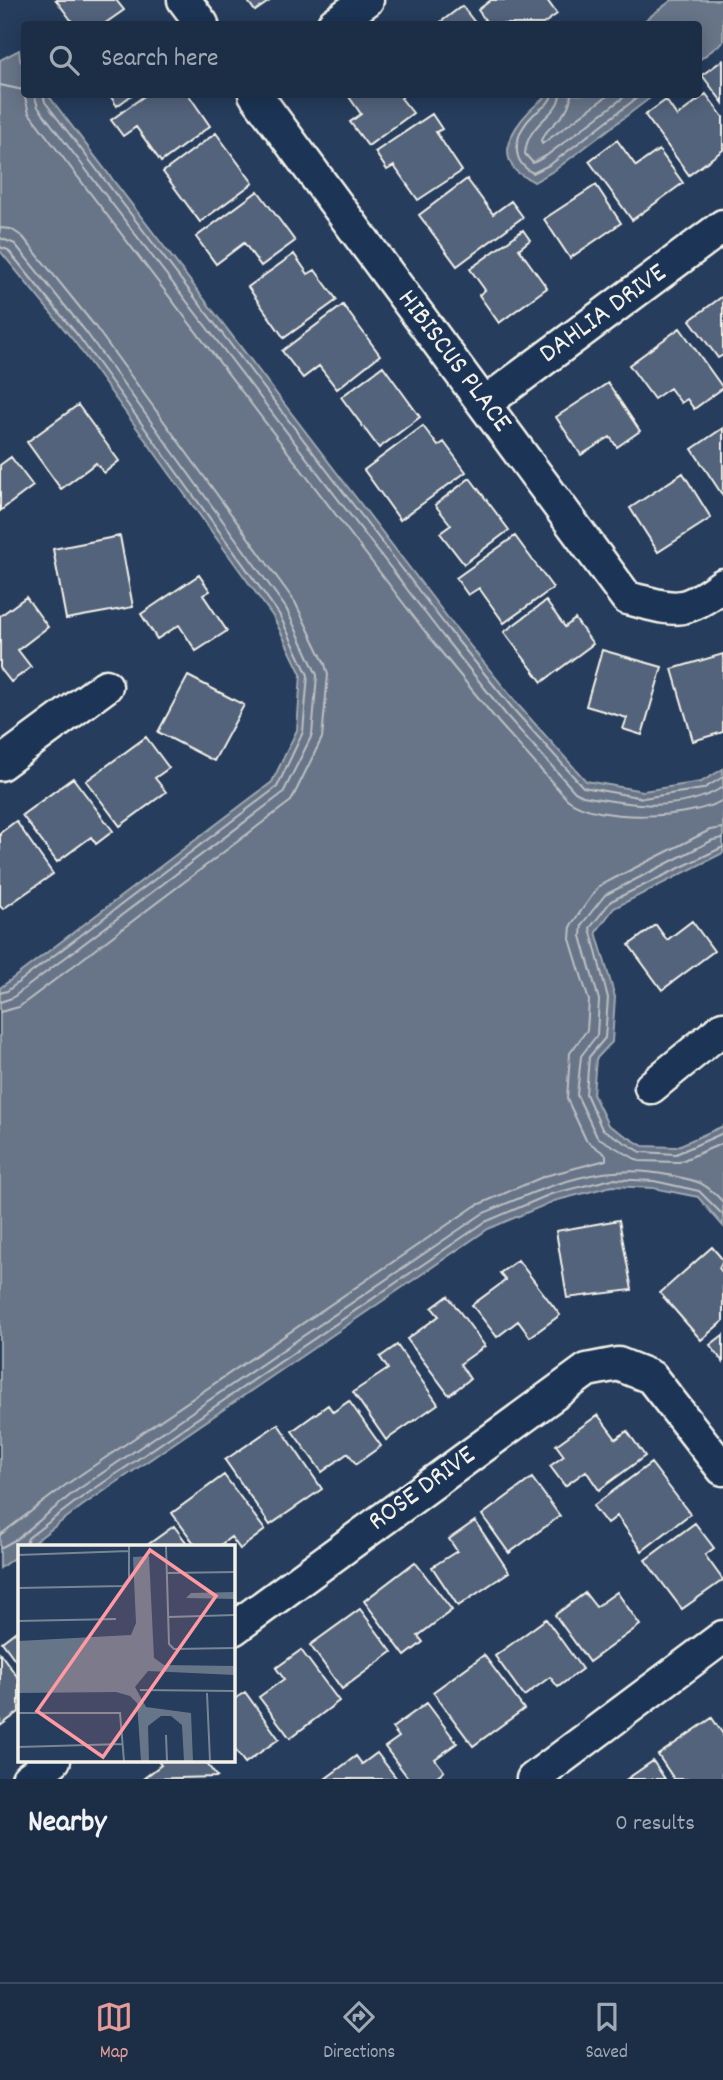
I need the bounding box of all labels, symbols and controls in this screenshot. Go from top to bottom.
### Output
search box [21,21,702,98]
icon: search [45,41,83,79]
text: Search here [101,41,219,78]
street label: DAHLIA DRIVE [532,255,676,375]
street label: HIBISCUS PLACE [386,282,520,442]
street label: ROSE DRIVE [361,1437,485,1543]
inset map [18,1545,234,1762]
text: Nearby [28,1803,106,1846]
text: 0 results [615,1808,695,1841]
tab: Map [95,1998,133,2067]
tab: Directions [323,1998,395,2067]
tab: Saved [585,1998,628,2067]

